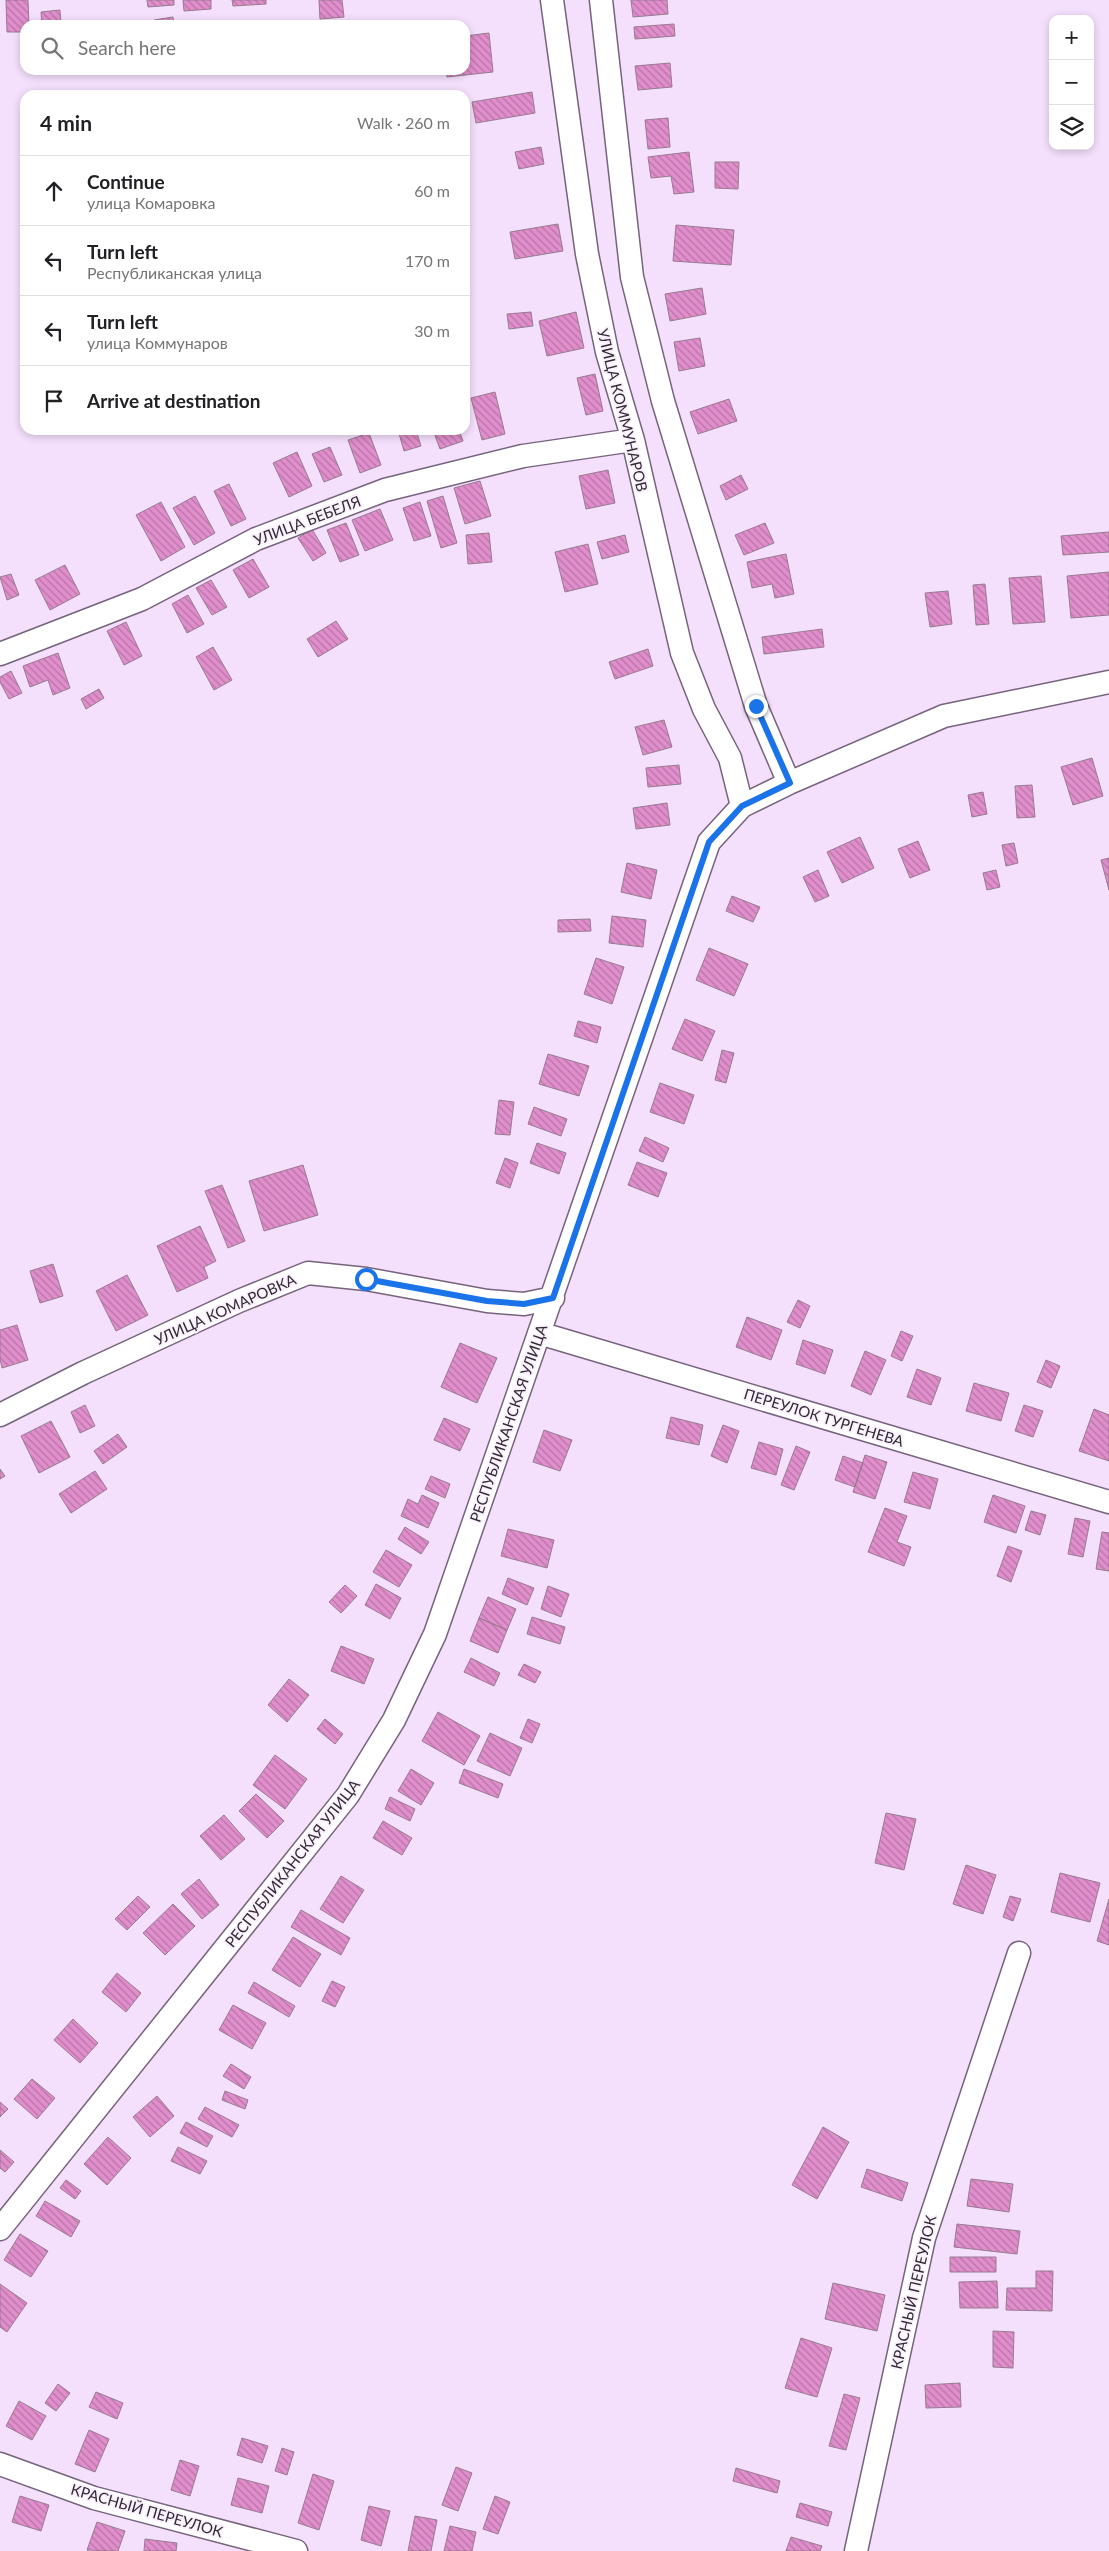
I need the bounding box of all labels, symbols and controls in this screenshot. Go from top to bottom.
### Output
map controls [1049,15,1094,150]
button: + [1049,15,1094,60]
search box [20,20,470,75]
icon: search [38,34,66,62]
text: Search here [78,36,176,59]
button: − [1049,60,1094,105]
button: layers [1049,105,1094,150]
text: 4 min [40,110,92,135]
text: Walk · 260 m [357,113,450,132]
text: Continue [87,170,165,193]
icon: ahead [40,177,68,205]
text: 60 m [414,181,450,200]
text: улица Комаровка [87,193,215,212]
text: Turn left [87,240,158,263]
icon: left [40,247,68,275]
text: 170 m [405,251,450,270]
text: Республиканская улица [87,263,262,282]
text: Turn left [87,310,158,333]
icon: left [40,317,68,345]
text: 30 m [414,321,450,340]
street label: УЛИЦА КОММУНАРОВ [594,327,652,493]
text: улица Коммунаров [87,333,228,352]
icon: arrive [40,387,68,415]
text: Arrive at destination [87,389,260,412]
street label: УЛИЦА БЕБЕЛЯ [251,491,363,549]
route end [745,695,768,718]
route start [355,1268,378,1291]
street label: УЛИЦА КОМАРОВКА [151,1269,299,1348]
street label: РЕСПУБЛИКАНСКАЯ УЛИЦА [466,1321,551,1524]
street label: ПЕРЕУЛОК ТУРГЕНЕВА [742,1384,907,1450]
street label: РЕСПУБЛИКАНСКАЯ УЛИЦА [221,1775,364,1950]
street label: КРАСНЫЙ ПЕРЕУЛОК [887,2213,939,2371]
street label: КРАСНЫЙ ПЕРЕУЛОК [69,2480,225,2540]

